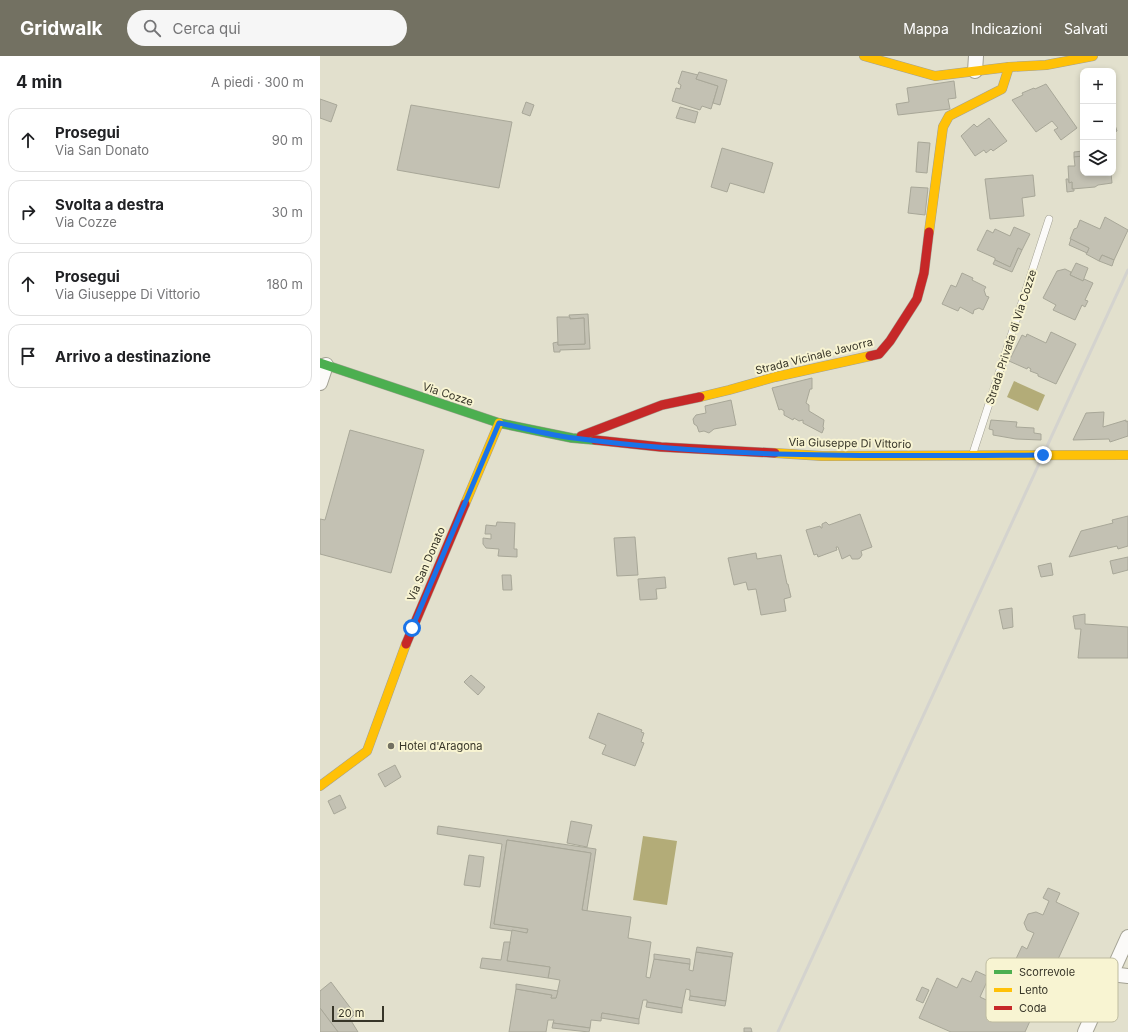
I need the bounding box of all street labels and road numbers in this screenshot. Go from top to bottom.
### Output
street label: Strada Privata di Via Cozze [983,268,1039,406]
street label: Strada Vicinale Javorra [754,335,874,377]
street label: Via Cozze [421,379,475,409]
street label: Via Giuseppe Di Vittorio [788,435,912,451]
street label: Via San Donato [404,524,448,603]

